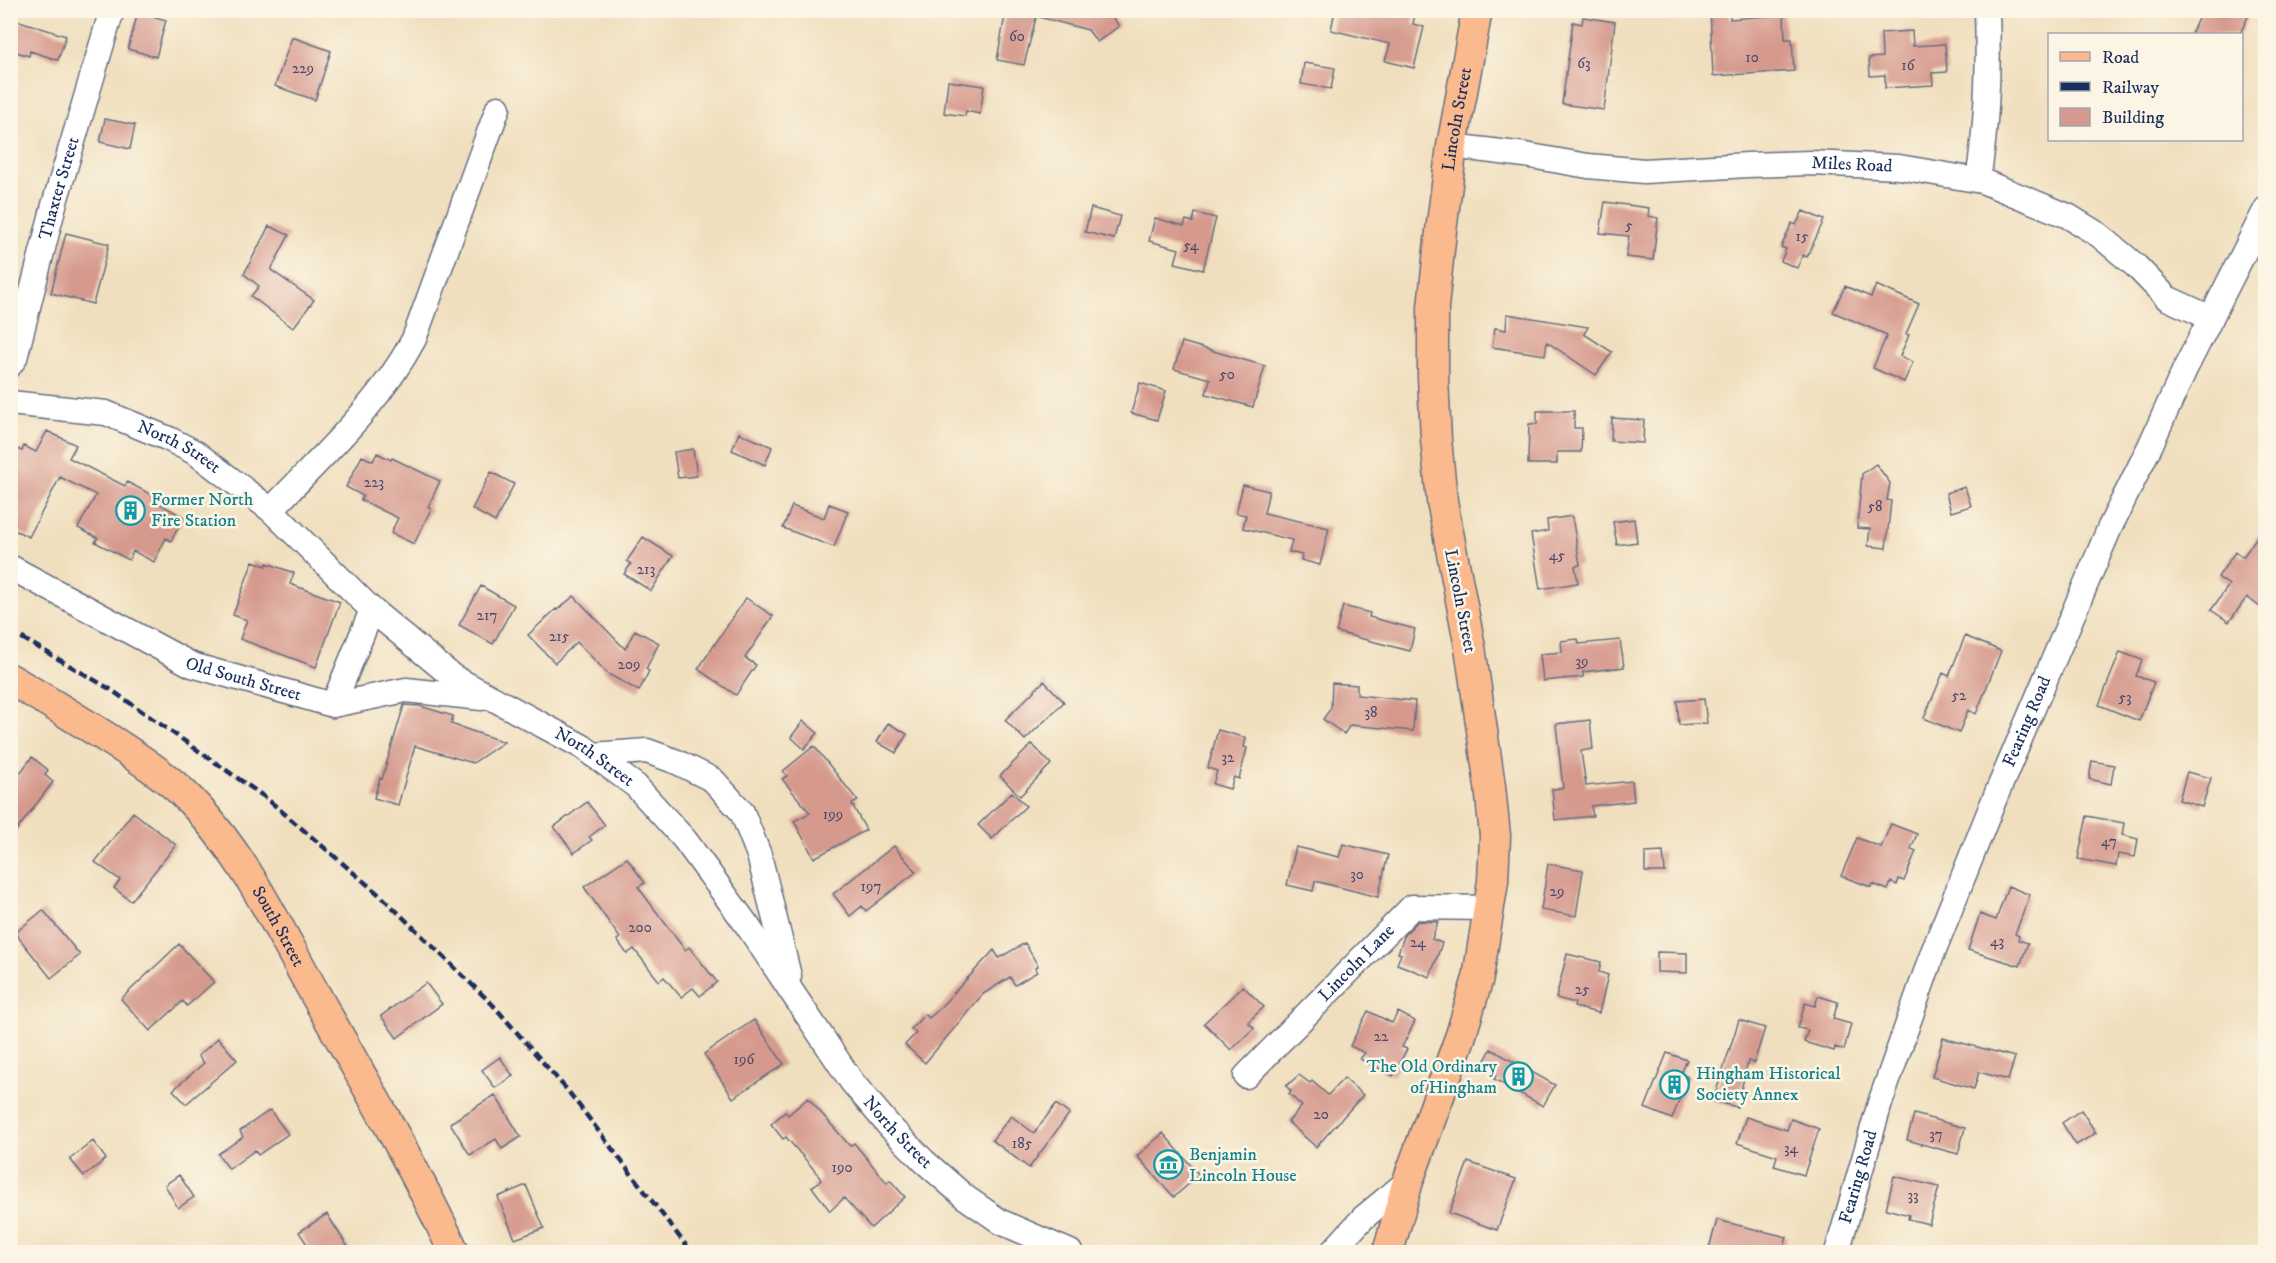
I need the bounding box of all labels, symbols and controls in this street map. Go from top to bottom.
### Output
house number: 60 [1009,27,1025,46]
legend [2048,33,2243,141]
text: Road [2102,47,2139,69]
house number: 10 [1745,48,1759,67]
house number: 63 [1577,54,1591,73]
house number: 16 [1901,56,1916,75]
house number: 229 [292,59,314,78]
street label: Lincoln Street [1438,65,1477,172]
text: Railway [2102,77,2160,99]
text: Building [2102,107,2164,129]
street label: Thaxter Street [35,134,85,242]
street label: Miles Road [1811,152,1893,178]
house number: 5 [1625,216,1633,235]
house number: 15 [1796,227,1809,246]
house number: 54 [1183,236,1199,255]
house number: 50 [1219,365,1235,384]
street label: North Street [134,416,225,479]
house number: 223 [364,473,384,492]
place label: Former North Fire Station [151,489,254,532]
building icon: Former North Fire Station [114,494,146,526]
house number: 58 [1868,497,1882,516]
house number: 45 [1549,546,1566,565]
street label: Lincoln Street [1439,548,1481,655]
house number: 213 [637,560,655,579]
house number: 217 [477,606,497,625]
house number: 215 [549,627,570,646]
street label: Old South Street [181,652,304,706]
house number: 39 [1575,652,1589,671]
house number: 209 [618,655,640,674]
street label: Fearing Road [1998,673,2056,770]
house number: 52 [1952,686,1967,705]
house number: 53 [2118,688,2132,707]
house number: 38 [1364,703,1378,722]
street label: North Street [551,723,638,792]
house number: 32 [1222,748,1235,767]
house number: 199 [823,805,843,824]
house number: 47 [2101,832,2117,851]
house number: 30 [1350,865,1364,884]
house number: 197 [861,877,882,896]
street label: South Street [247,882,309,971]
house number: 29 [1550,882,1564,901]
house number: 200 [628,918,652,937]
street label: Lincoln Lane [1314,920,1399,1006]
house number: 43 [1990,932,2004,951]
house number: 24 [1410,933,1426,952]
house number: 25 [1575,980,1590,999]
house number: 22 [1374,1027,1389,1046]
house number: 196 [734,1050,756,1069]
place label: The Old Ordinary of Hingham [1367,1056,1497,1099]
building icon: The Old Ordinary of Hingham [1502,1061,1534,1093]
place label: Hingham Historical Society Annex [1696,1063,1841,1106]
building icon: Hingham Historical Society Annex [1659,1068,1691,1100]
street label: North Street [858,1092,936,1174]
house number: 20 [1313,1105,1329,1124]
house number: 37 [1929,1125,1943,1144]
street label: Fearing Road [1835,1128,1883,1226]
house number: 185 [1012,1134,1033,1153]
house number: 34 [1784,1139,1798,1158]
place label: Benjamin Lincoln House [1189,1144,1297,1187]
museum icon: Benjamin Lincoln House [1152,1149,1184,1181]
house number: 190 [831,1158,853,1177]
house number: 33 [1907,1186,1919,1205]

